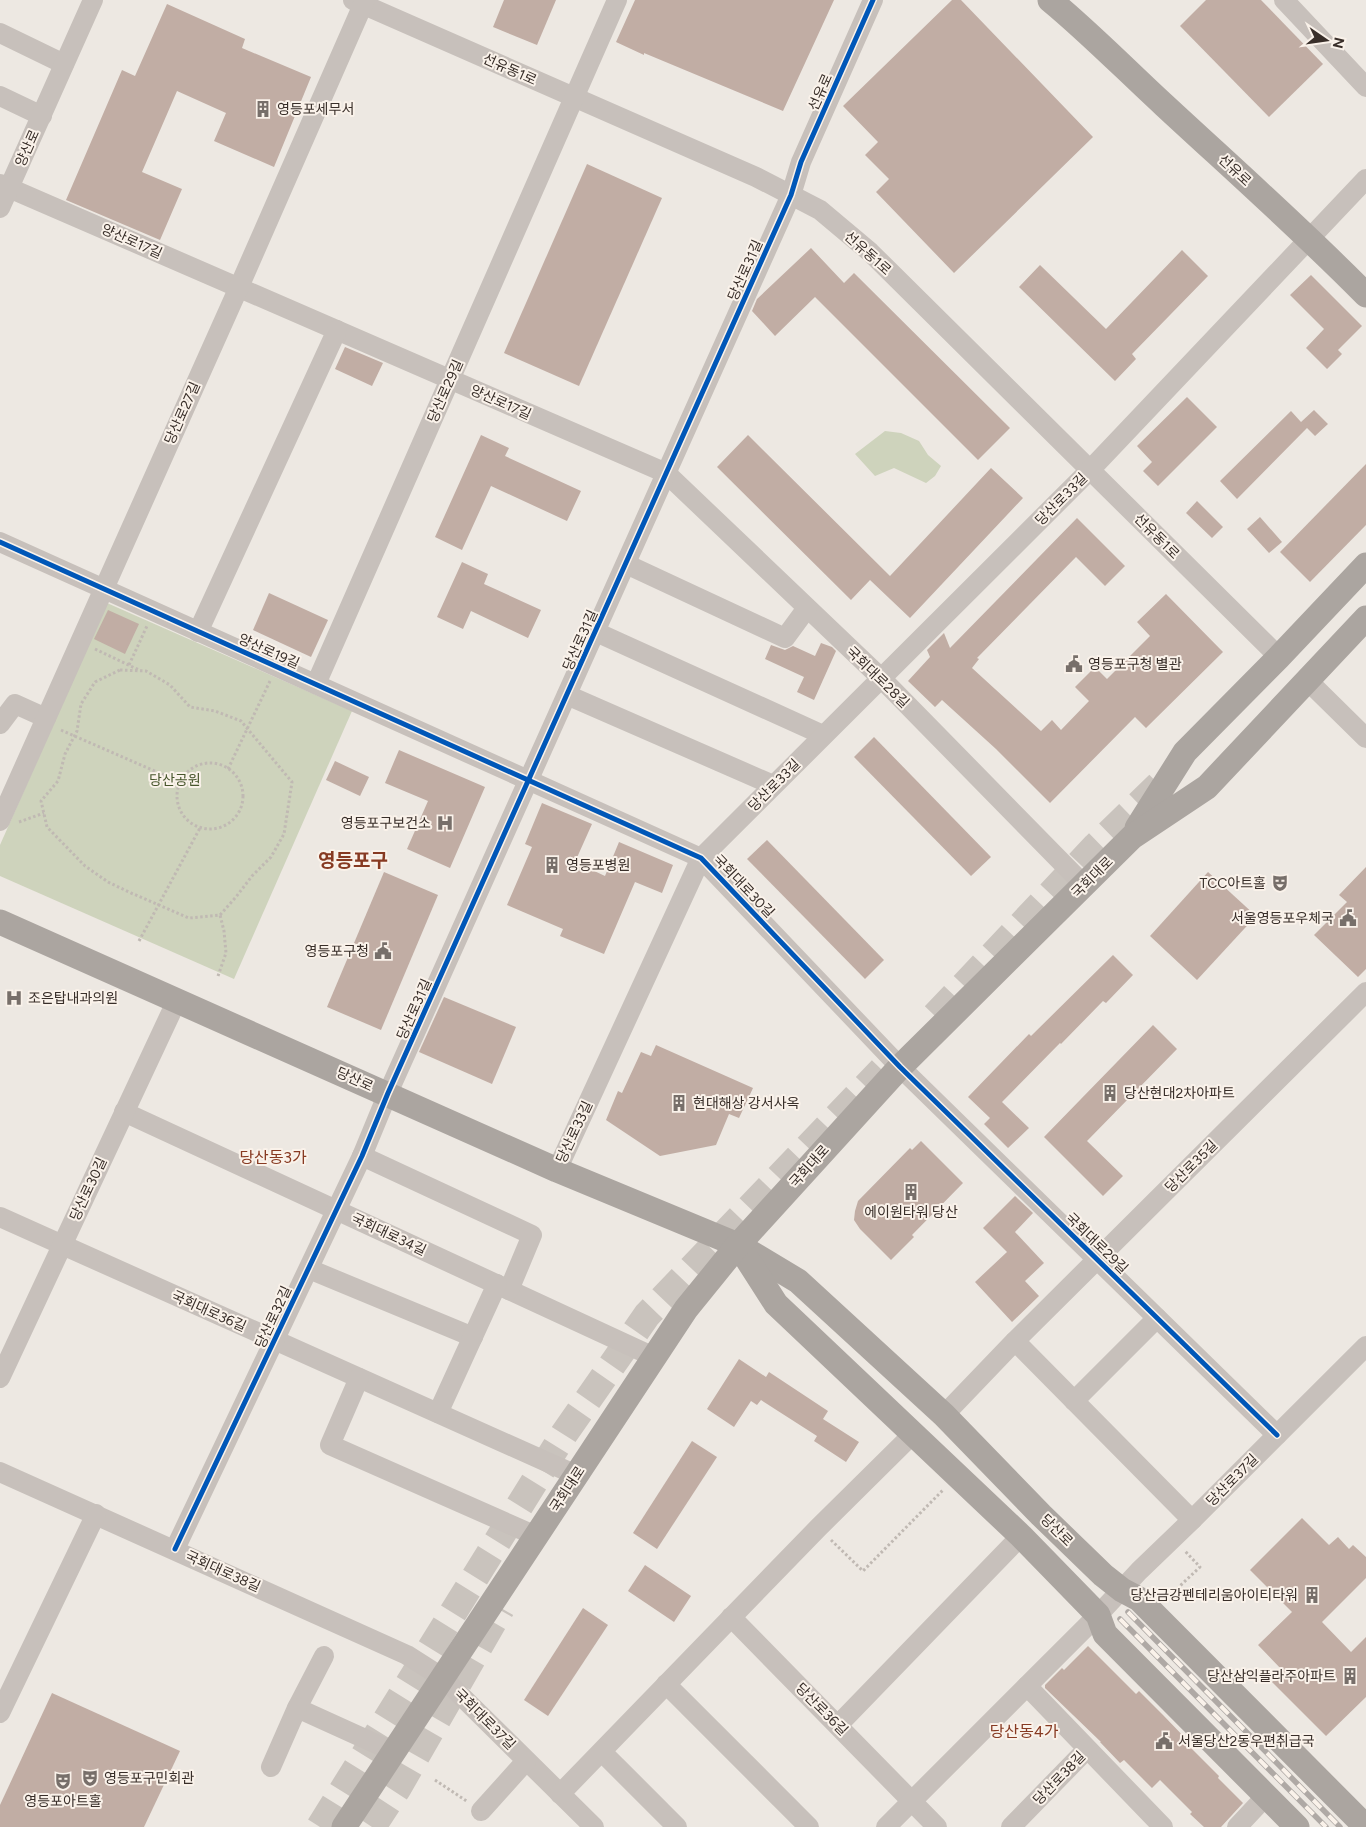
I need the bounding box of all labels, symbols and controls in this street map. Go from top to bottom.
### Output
north arrow [1301,15,1351,65]
text: N [1329,36,1348,50]
street label: 선유동1로 [480,50,540,89]
street label: 선유로 [805,71,836,113]
building icon: 영등포세무서 [253,99,273,119]
place label: 영등포세무서 [277,101,354,118]
street label: 양산로 [12,127,43,169]
street label: 선유로 [1215,151,1255,190]
street label: 양산로17길 [99,221,165,262]
street label: 선유동1로 [841,228,895,279]
street label: 당산로31길 [724,237,766,303]
street label: 당산로29길 [424,357,467,425]
street label: 당산로27길 [161,379,204,447]
street label: 양산로17길 [468,382,534,423]
street label: 당산로33길 [1032,470,1091,529]
street label: 선유동1로 [1130,510,1183,563]
street label: 당산로31길 [559,607,601,673]
street label: 양산로19길 [236,630,302,672]
street label: 국회대로28길 [843,643,913,712]
public building icon: 영등포구청 별관 [1064,654,1084,674]
place label: 영등포구청 별관 [1088,656,1182,673]
street label: 당산로33길 [745,756,804,815]
park label: 당산공원 [149,772,201,789]
hospital icon: 영등포구보건소 [435,813,455,833]
place label: 영등포구보건소 [341,815,431,832]
district label: 영등포구 [318,849,388,872]
street label: 국회대로30길 [709,851,778,921]
street label: 국회대로 [1068,853,1117,902]
building icon: 영등포병원 [542,855,562,875]
place label: 영등포병원 [566,857,630,874]
theatre icon: TCC아트홀 [1270,873,1290,893]
place label: TCC아트홀 [1199,875,1266,892]
public building icon: 서울영등포우체국 [1338,908,1358,928]
place label: 서울영등포우체국 [1231,910,1334,927]
public building icon: 영등포구청 [373,941,393,961]
place label: 영등포구청 [305,943,369,960]
street label: 당산로31길 [393,976,435,1042]
hospital icon: 조은탑내과의원 [4,988,24,1008]
place label: 조은탑내과의원 [28,990,118,1007]
street label: 당산로 [334,1064,376,1095]
building icon: 당산현대2차아파트 [1100,1083,1120,1103]
place label: 당산현대2차아파트 [1124,1085,1235,1102]
building icon: 현대해상 강서사옥 [669,1093,689,1113]
place label: 현대해상 강서사옥 [693,1095,800,1112]
street label: 당산로33길 [553,1098,596,1166]
street label: 당산로35길 [1162,1137,1221,1196]
street label: 국회대로 [786,1141,833,1191]
district label: 당산동3가 [239,1148,307,1167]
street label: 당산로30길 [66,1155,111,1224]
building icon: 에이원타워 당산 [901,1182,921,1202]
place label: 에이원타워 당산 [864,1204,958,1221]
street label: 국회대로29길 [1062,1209,1131,1277]
street label: 국회대로34길 [349,1210,429,1259]
street label: 당산로32길 [252,1283,295,1351]
street label: 국회대로36길 [169,1287,249,1335]
street label: 당산로37길 [1203,1451,1262,1510]
street label: 국회대로 [546,1463,589,1516]
street label: 당산로 [1037,1511,1076,1550]
street label: 국회대로38길 [183,1547,263,1596]
building icon: 당산금강펜테리움아이티타워 [1302,1585,1322,1605]
place label: 당산금강펜테리움아이티타워 [1131,1587,1298,1604]
building icon: 당산삼익플라주아파트 [1340,1666,1360,1686]
place label: 당산삼익플라주아파트 [1207,1668,1336,1685]
street label: 당산로36길 [792,1680,851,1739]
street label: 국회대로37길 [451,1685,519,1753]
district label: 당산동4가 [990,1722,1059,1741]
public building icon: 서울당산2동우편취급국 [1154,1731,1174,1751]
place label: 서울당산2동우편취급국 [1178,1733,1315,1750]
street label: 당산로38길 [1030,1748,1089,1809]
theatre icon: 영등포구민회관 [80,1768,100,1788]
place label: 영등포구민회관 [104,1770,194,1787]
theatre icon: 영등포아트홀 [53,1771,73,1791]
place label: 영등포아트홀 [24,1793,102,1810]

